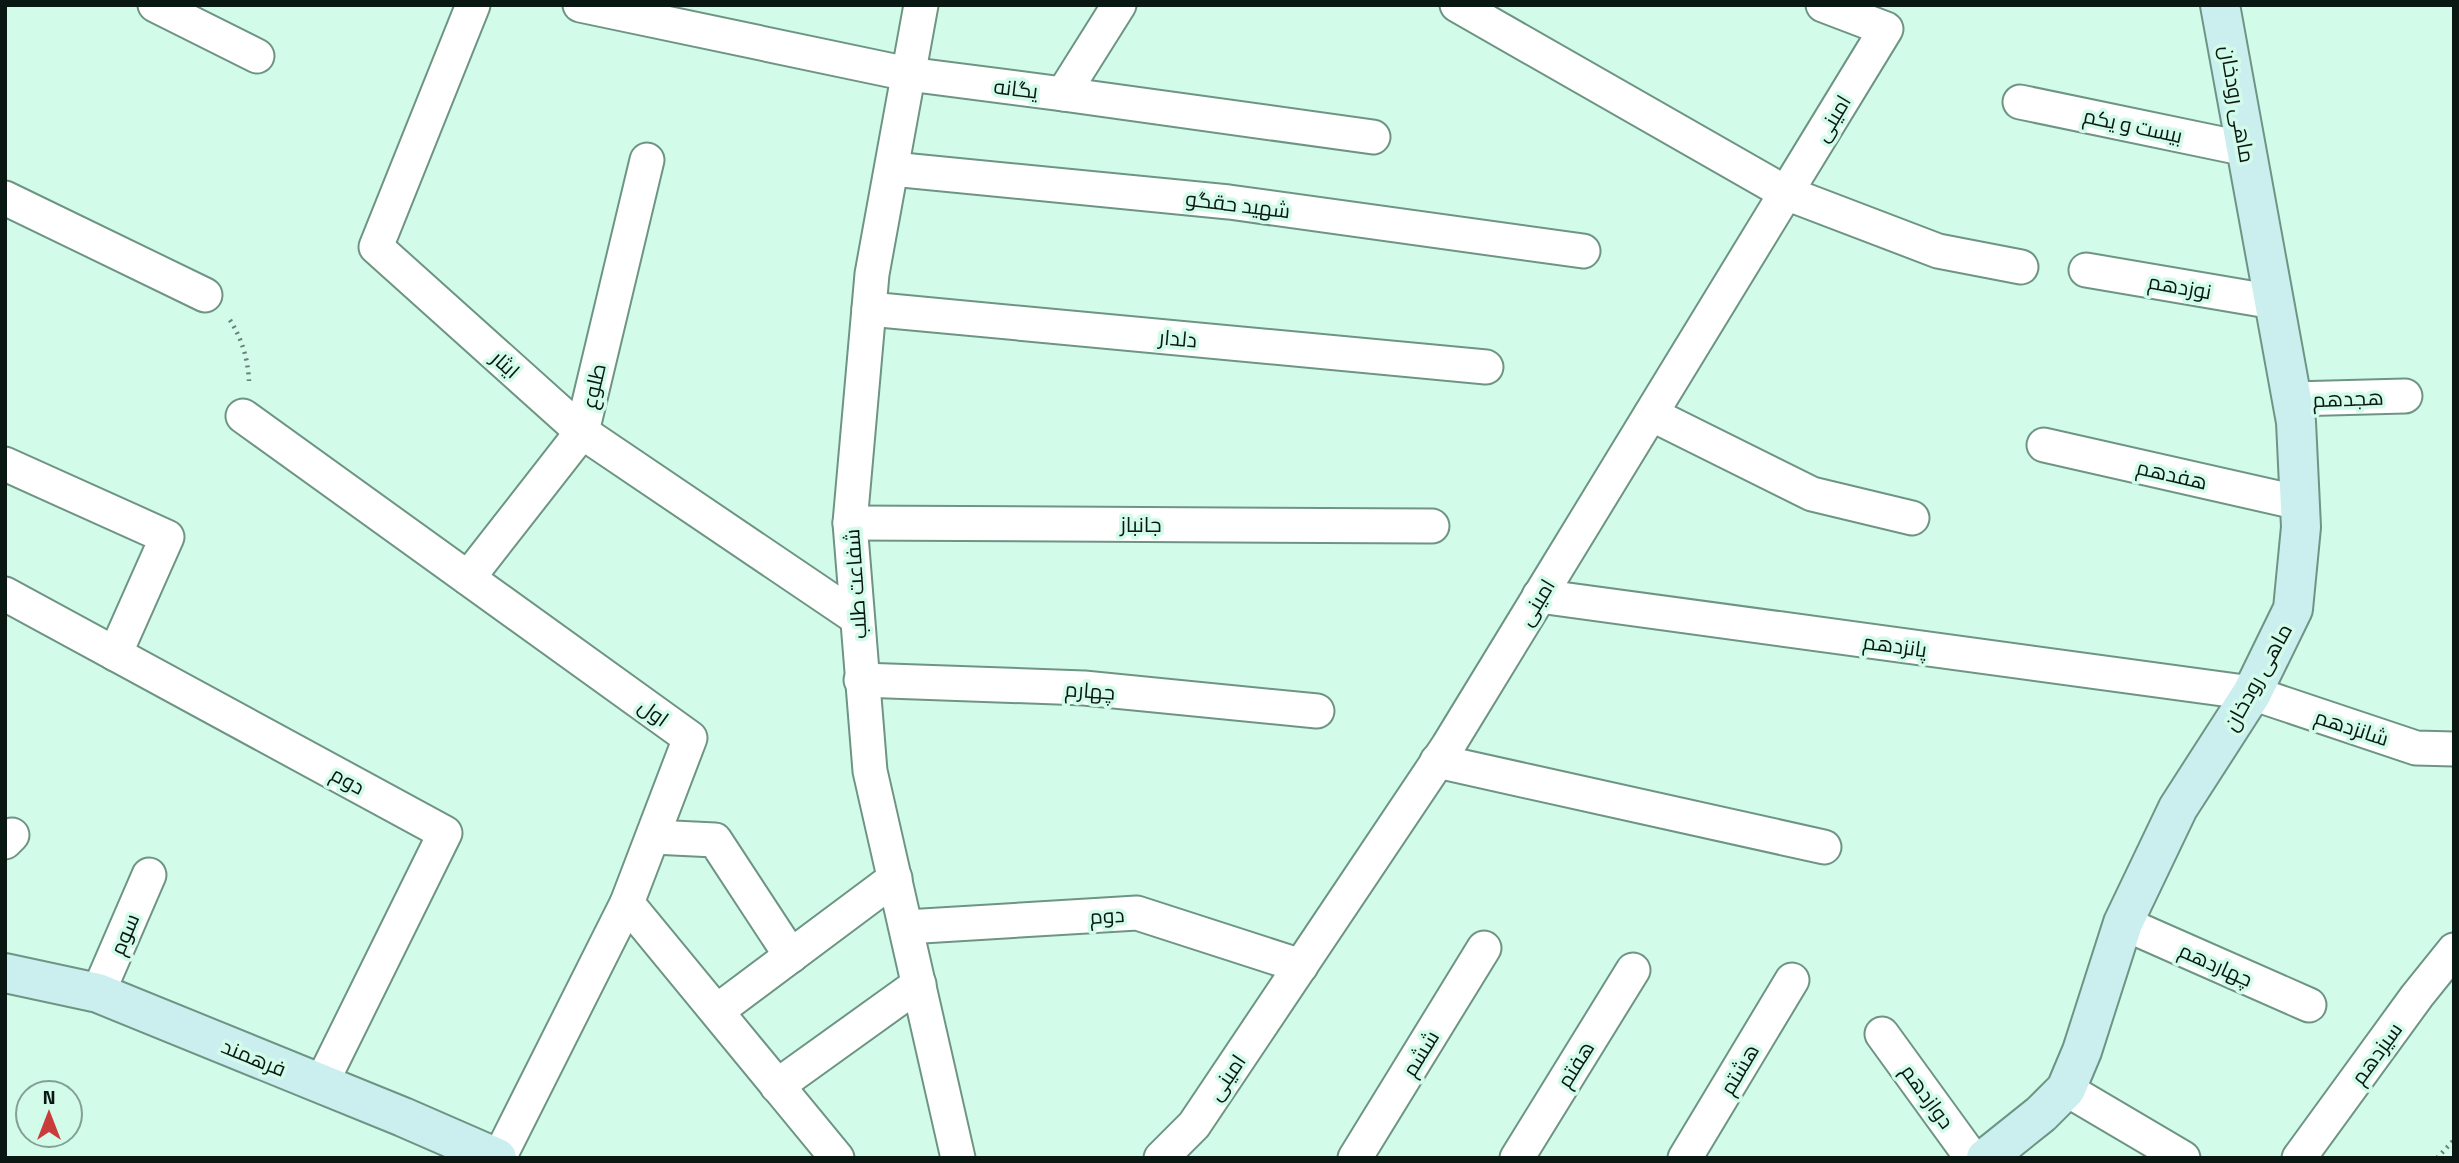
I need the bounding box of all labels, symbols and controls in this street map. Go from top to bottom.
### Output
street label: ماهی رودخان [2212,43,2264,165]
street label: یگانه [992,69,1040,107]
street label: امینی [1805,88,1859,148]
street label: بیست و یکم [2080,99,2186,151]
street label: شهید حقگو [1184,182,1292,226]
street label: نوزدهم [2146,265,2214,307]
street label: دلدار [1157,320,1198,356]
street label: ایثار [484,342,528,386]
street label: طلوع [572,360,614,412]
street label: هجدهم [2312,381,2384,415]
street label: هفدهم [2133,450,2211,498]
street label: جانباز [1119,508,1162,540]
street label: شفاعت طلب [835,528,875,640]
street label: امینی [1509,572,1563,632]
street label: ماهی رودخان [2214,617,2300,737]
street label: پانزدهم [1861,625,1929,665]
street label: چهارم [1064,672,1116,708]
street label: اول [632,690,676,734]
street label: شانزدهم [2311,700,2393,754]
street label: دوم [325,758,371,802]
street label: دوم [1089,898,1125,932]
street label: سوم [101,908,147,960]
street label: چهاردهم [2174,934,2258,994]
street label: سیزدهم [2342,1015,2410,1091]
street label: ششم [1393,1024,1447,1082]
street label: فرهمند [217,1030,291,1084]
street label: هفتم [1548,1034,1602,1094]
street label: هشتم [1711,1037,1767,1101]
street label: امینی [1199,1047,1253,1107]
street label: دوازدهم [1893,1057,1963,1135]
north arrow [14,1079,84,1149]
text: N [42,1082,56,1111]

